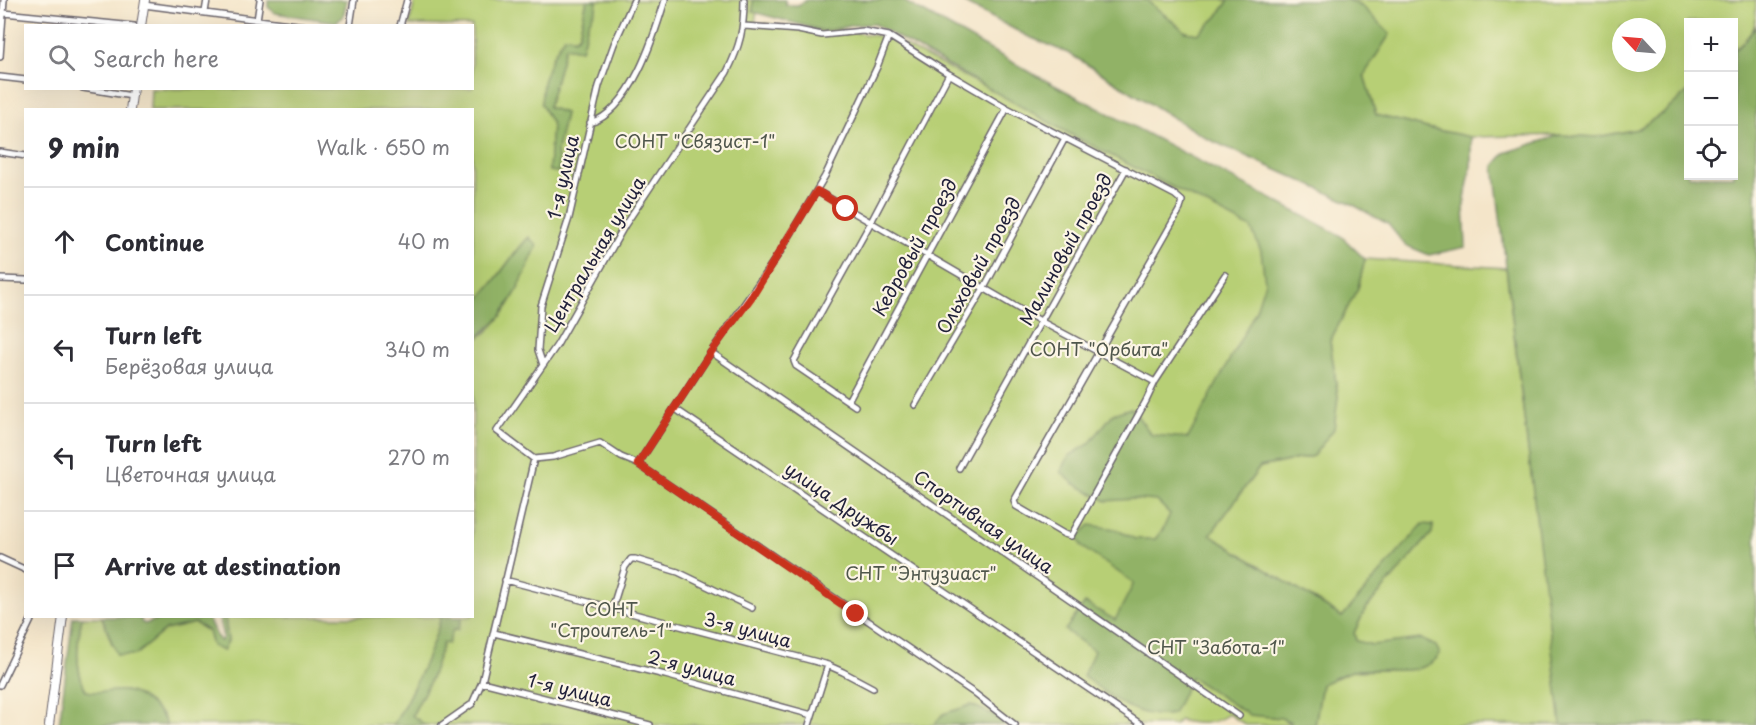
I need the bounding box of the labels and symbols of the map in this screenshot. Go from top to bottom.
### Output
north arrow [1612,18,1666,72]
park label: СОНТ "Связист-1" [614,127,776,154]
street label: 1-я улица [539,132,585,222]
street label: Малиновый проезд [1012,168,1118,330]
street label: Центральная улица [537,170,652,337]
street label: Кедровый проезд [865,173,963,321]
street label: Ольховый проезд [929,192,1027,338]
route start [832,195,858,221]
park label: СОНТ "Орбита" [1030,335,1168,362]
street label: улица Дружбы [780,455,904,551]
street label: Спортивная улица [909,463,1060,580]
park label: СНТ "Энтузиаст" [845,559,997,586]
park label: СОНТ "Строитель-1" [550,595,672,643]
route end [842,600,868,626]
street label: 3-я улица [701,604,795,654]
park label: СНТ "Забота-1" [1147,633,1285,660]
street label: 2-я улица [645,642,740,692]
street label: 1-я улица [525,666,616,713]

